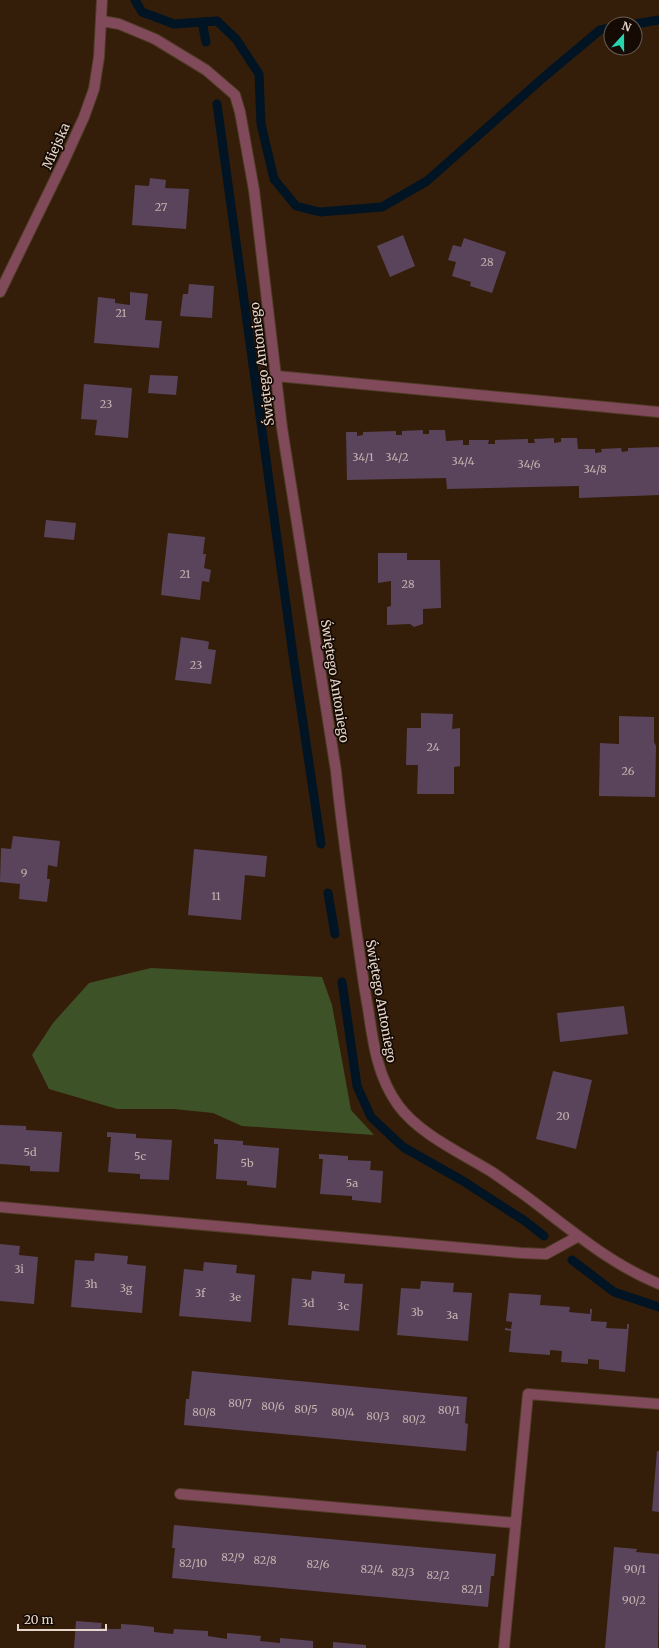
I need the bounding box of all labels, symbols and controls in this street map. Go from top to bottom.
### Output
north arrow [603,16,643,56]
text: N [620,19,633,35]
street label: Miejska [38,120,74,172]
house number: 27 [155,200,167,214]
house number: 28 [481,255,494,269]
street label: Świętego Antoniego [245,301,278,427]
house number: 21 [115,306,127,320]
house number: 23 [100,397,112,411]
house number: 34/1 [352,450,374,464]
house number: 34/2 [385,450,409,464]
house number: 34/4 [452,454,475,468]
house number: 34/6 [518,457,541,471]
house number: 34/8 [583,462,607,476]
house number: 21 [179,567,191,581]
house number: 28 [402,577,415,591]
street label: Świętego Antoniego [317,618,354,744]
house number: 23 [190,658,202,672]
house number: 24 [427,740,440,754]
house number: 26 [622,764,635,778]
house number: 9 [21,866,28,880]
house number: 11 [211,889,221,903]
street label: Świętego Antoniego [362,938,401,1064]
house number: 20 [556,1109,570,1123]
house number: 5d [23,1145,37,1159]
house number: 5c [134,1149,146,1163]
house number: 5b [240,1156,254,1170]
house number: 5a [346,1176,358,1190]
house number: 3i [14,1262,24,1276]
house number: 3h [84,1277,98,1291]
house number: 3g [120,1281,133,1295]
house number: 3f [195,1286,206,1300]
house number: 3e [229,1290,241,1304]
house number: 3d [302,1296,315,1310]
house number: 3c [337,1299,349,1313]
house number: 3b [411,1305,424,1319]
house number: 3a [446,1308,458,1322]
house number: 80/7 [228,1396,252,1410]
house number: 80/6 [261,1399,285,1413]
house number: 80/5 [294,1402,318,1416]
house number: 80/1 [438,1403,460,1417]
house number: 80/8 [192,1405,216,1419]
house number: 80/4 [331,1405,355,1419]
house number: 80/3 [366,1409,390,1423]
house number: 80/2 [402,1412,426,1426]
house number: 82/9 [221,1550,245,1564]
house number: 82/8 [253,1553,277,1567]
house number: 82/10 [179,1556,207,1570]
house number: 82/6 [307,1557,330,1571]
house number: 82/4 [361,1562,384,1576]
house number: 90/1 [624,1562,646,1576]
house number: 82/3 [392,1565,414,1579]
house number: 82/2 [426,1568,450,1582]
house number: 82/1 [461,1582,483,1596]
house number: 90/2 [622,1593,646,1607]
scale bar [18,1606,106,1632]
text: 20 m [24,1612,53,1627]

